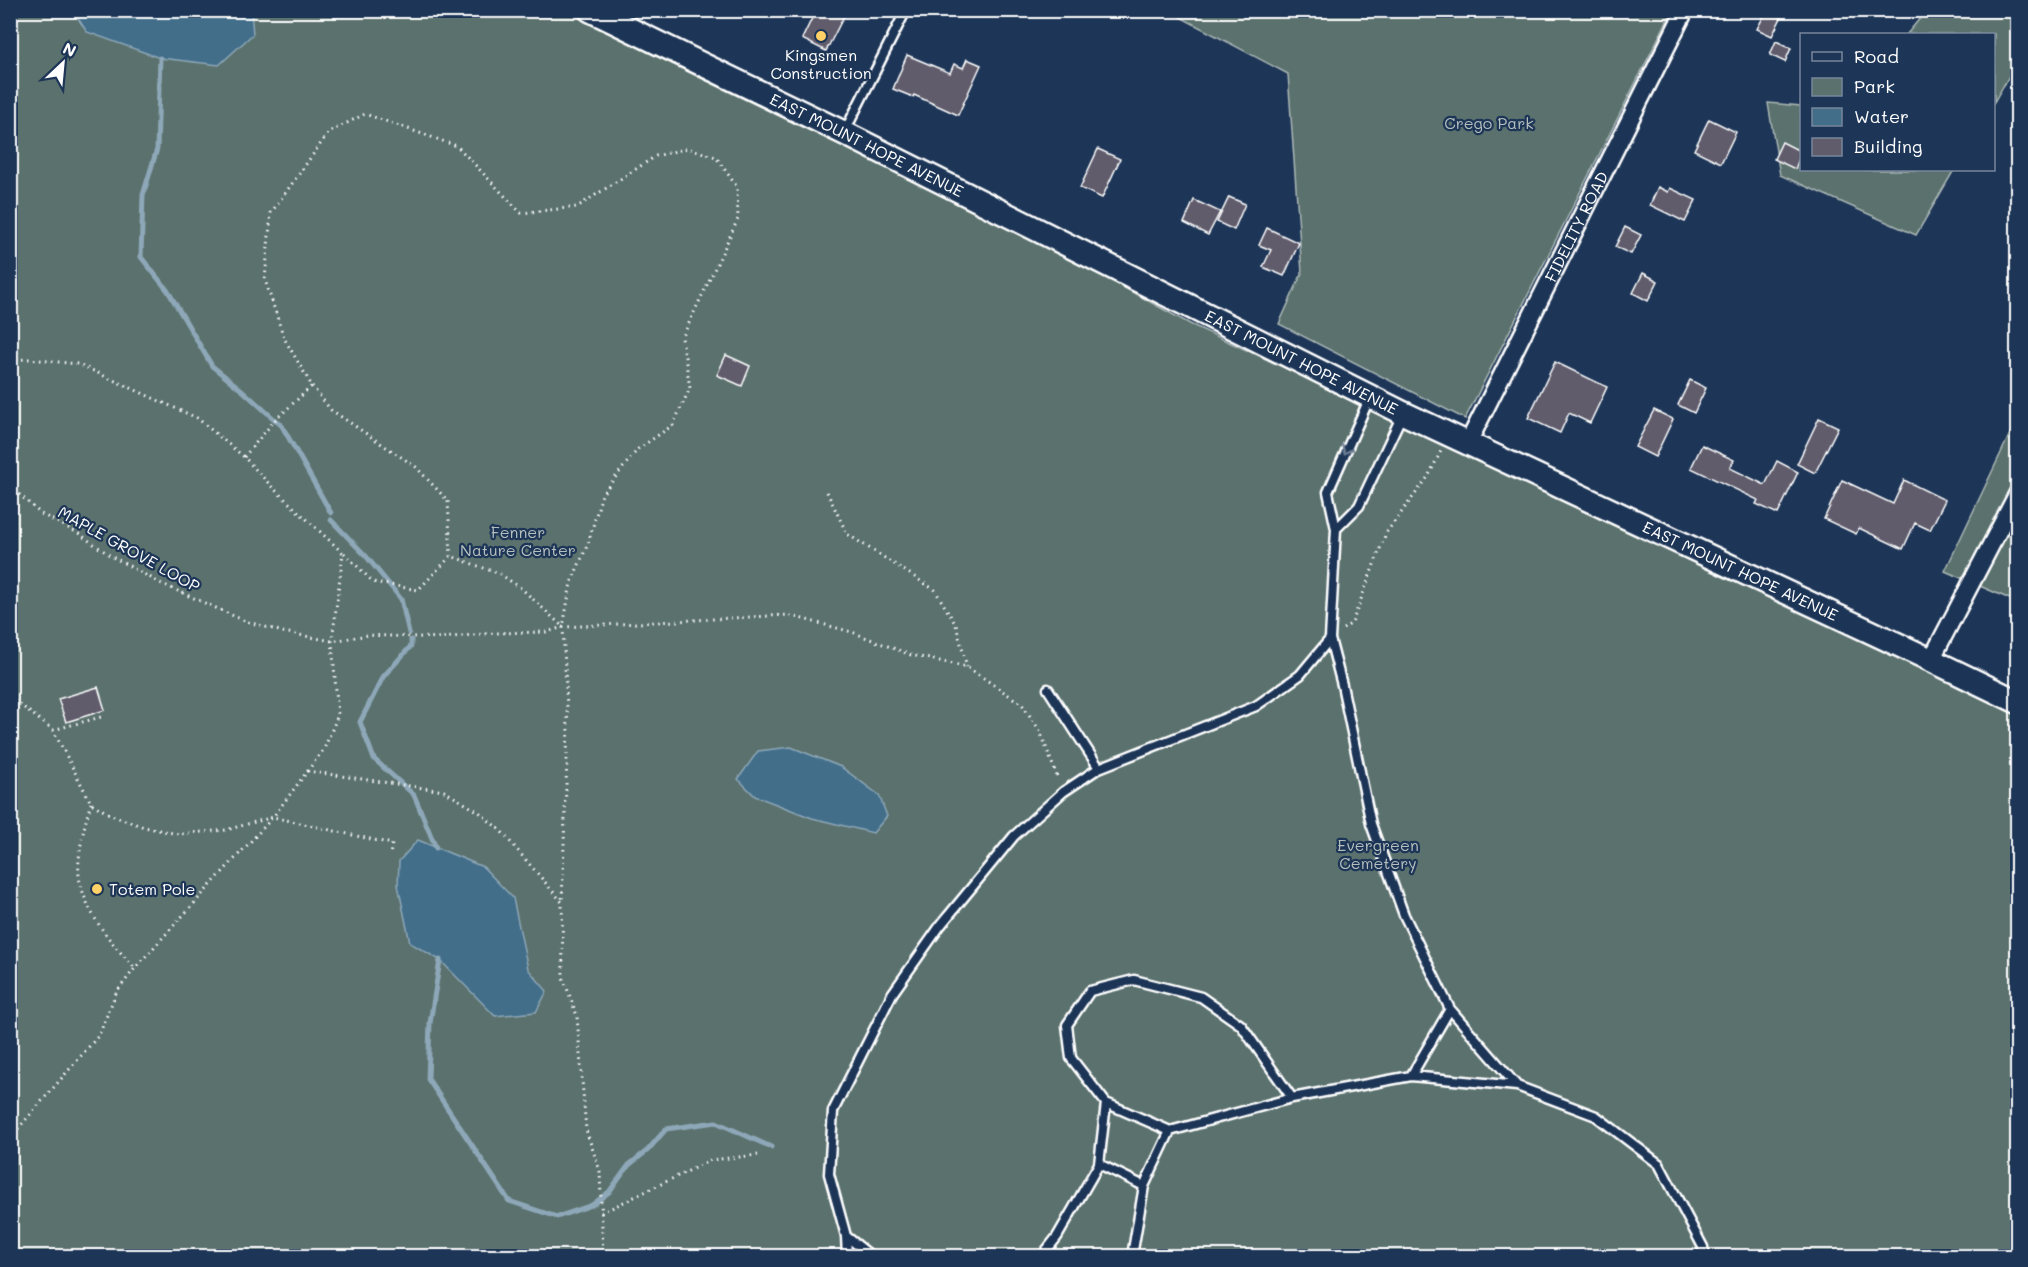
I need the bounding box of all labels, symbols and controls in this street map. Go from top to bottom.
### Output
marker: Kingsmen Construction [814,29,828,43]
north arrow [33,33,93,93]
legend [1800,33,1995,171]
text: N [60,37,80,61]
place label: Kingsmen Construction [770,44,872,83]
text: Road [1854,44,1899,68]
text: Park [1854,74,1895,98]
street label: EAST MOUNT HOPE AVENUE [767,88,967,201]
text: Water [1854,104,1909,128]
park label: Crego Park [1444,112,1534,133]
text: Building [1854,134,1922,158]
street label: FIDELITY ROAD [1539,168,1613,285]
street label: EAST MOUNT HOPE AVENUE [1202,305,1402,419]
one-way arrow [1341,444,1353,455]
street label: MAPLE GROVE LOOP [55,501,204,596]
street label: EAST MOUNT HOPE AVENUE [1640,516,1842,625]
park label: Fenner Nature Center [460,521,576,560]
park label: Evergreen Cemetery [1337,834,1419,873]
place label: Totem Pole [109,878,195,899]
marker: Totem Pole [90,882,104,896]

